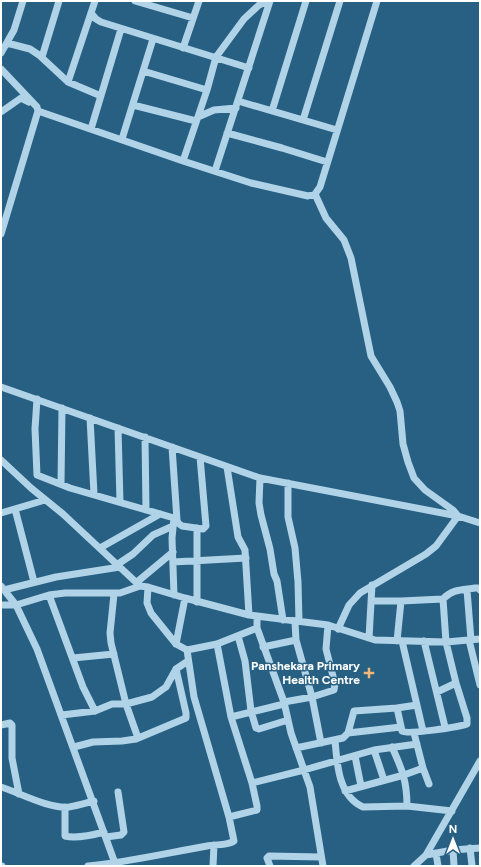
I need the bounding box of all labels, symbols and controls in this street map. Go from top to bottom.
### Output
place label: Panshekara Primary Health Centre [251,659,360,687]
marker: Panshekara Primary Health Centre [363,667,375,679]
north arrow [433,819,473,859]
text: N [449,823,457,836]

